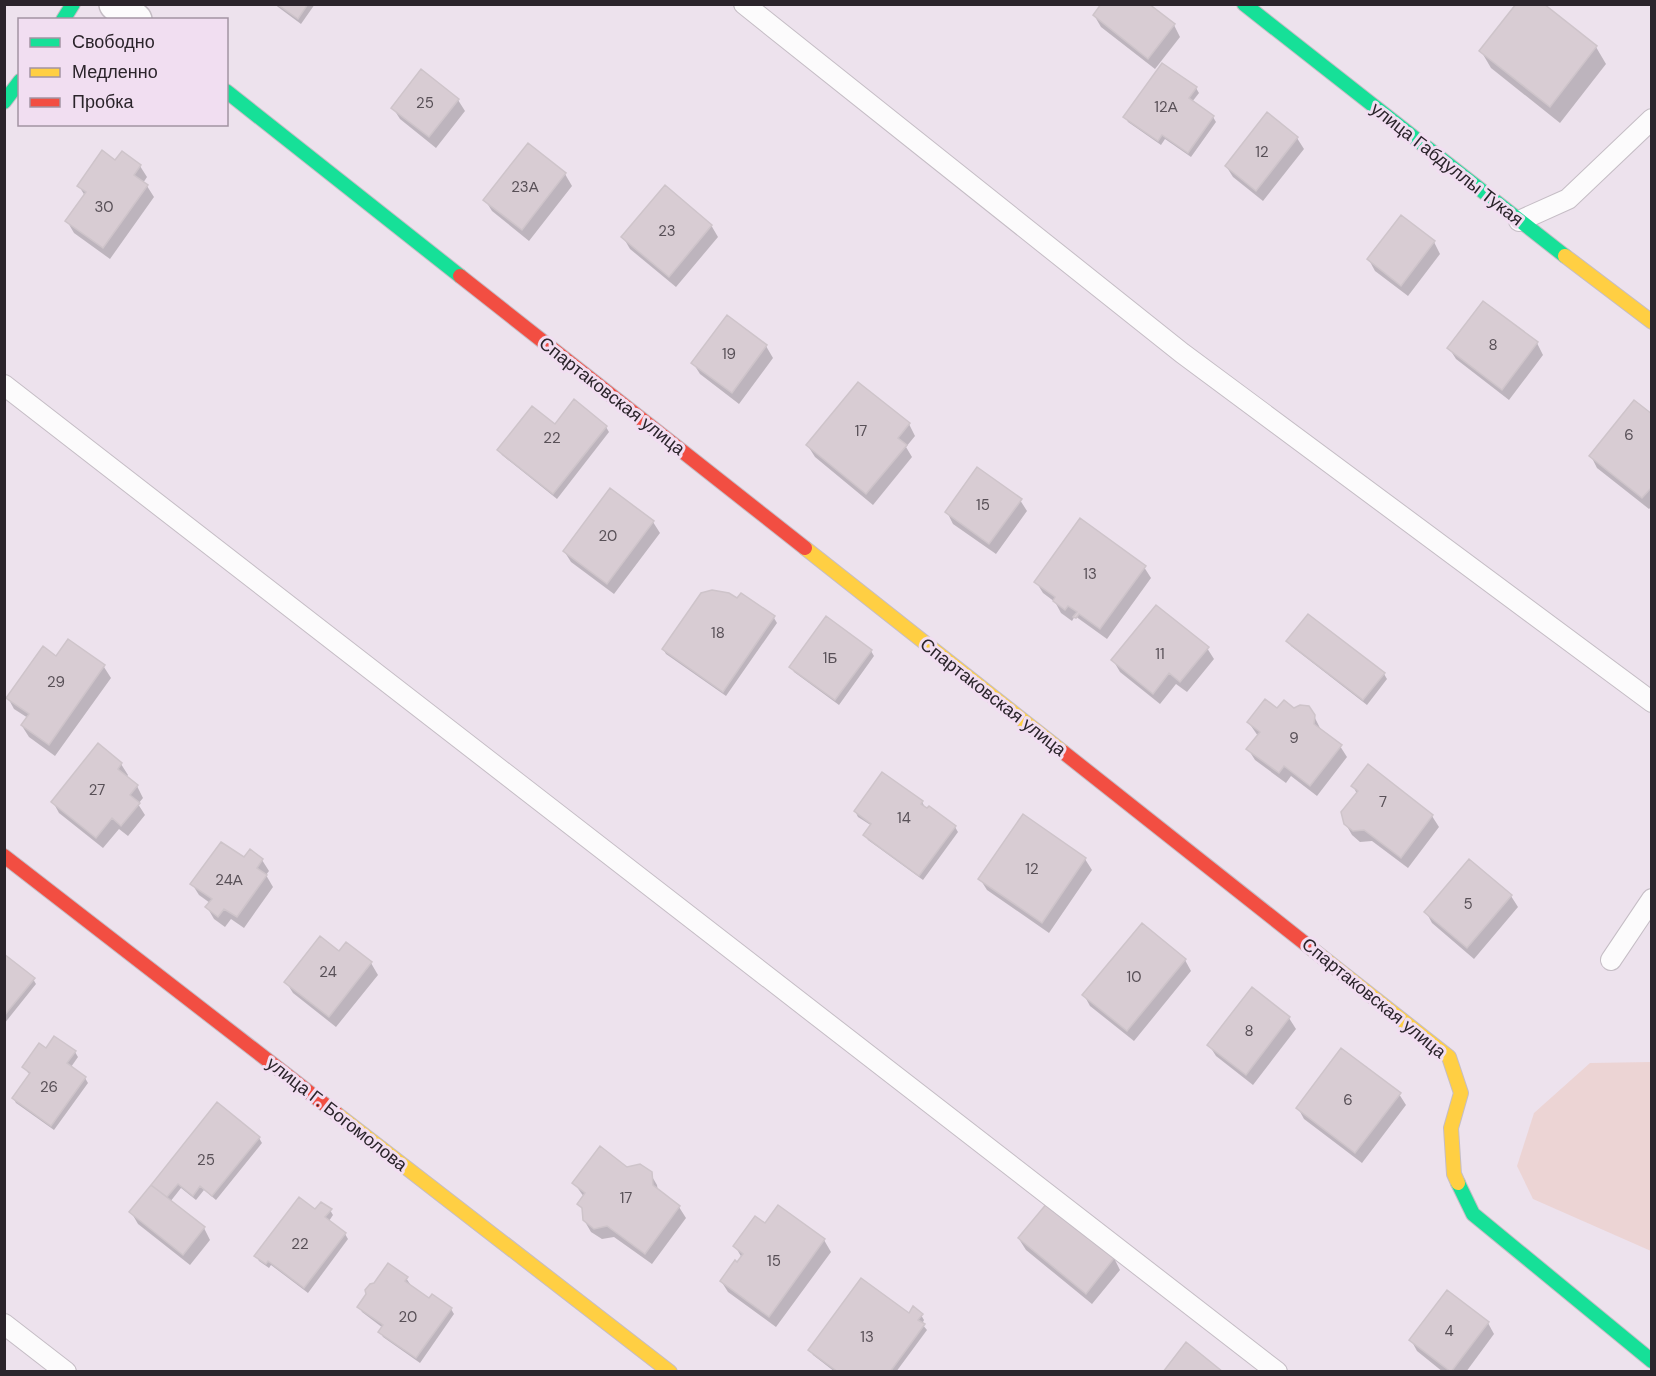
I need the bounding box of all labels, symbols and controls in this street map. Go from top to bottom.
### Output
legend [18,18,228,126]
text: Свободно [72,30,155,54]
text: Медленно [72,60,158,84]
text: Пробка [72,90,135,114]
house number: 25 [416,93,434,113]
house number: 12А [1154,97,1178,117]
street label: улица Габдуллы Тукая [1366,97,1528,231]
house number: 12 [1255,142,1269,162]
house number: 23А [511,177,539,197]
house number: 30 [94,197,114,217]
house number: 23 [658,221,676,241]
street label: Спартаковская улица [534,331,691,461]
house number: 8 [1488,335,1498,355]
house number: 19 [722,344,736,364]
house number: 17 [855,421,867,441]
house number: 6 [1624,425,1634,445]
house number: 22 [543,428,561,448]
house number: 15 [976,495,990,515]
house number: 20 [599,526,617,546]
house number: 13 [1083,564,1097,584]
house number: 18 [711,623,725,643]
street label: Спартаковская улица [915,632,1072,762]
house number: 11 [1155,644,1165,664]
house number: 1Б [823,648,837,668]
house number: 29 [47,672,65,692]
house number: 9 [1289,728,1299,748]
house number: 27 [89,780,105,800]
house number: 7 [1379,792,1387,812]
house number: 14 [897,808,911,828]
house number: 12 [1025,859,1039,879]
house number: 24А [215,870,243,890]
house number: 5 [1463,894,1473,914]
street label: Спартаковская улица [1297,932,1452,1064]
house number: 24 [319,962,337,982]
house number: 10 [1127,967,1141,987]
house number: 8 [1244,1021,1254,1041]
street label: улица Г. Богомолова [262,1051,413,1177]
house number: 26 [40,1077,58,1097]
house number: 6 [1343,1090,1353,1110]
house number: 25 [197,1150,215,1170]
house number: 17 [620,1188,632,1208]
house number: 22 [291,1234,309,1254]
house number: 15 [767,1251,781,1271]
house number: 20 [399,1307,417,1327]
house number: 4 [1444,1321,1454,1341]
house number: 13 [860,1327,874,1347]

